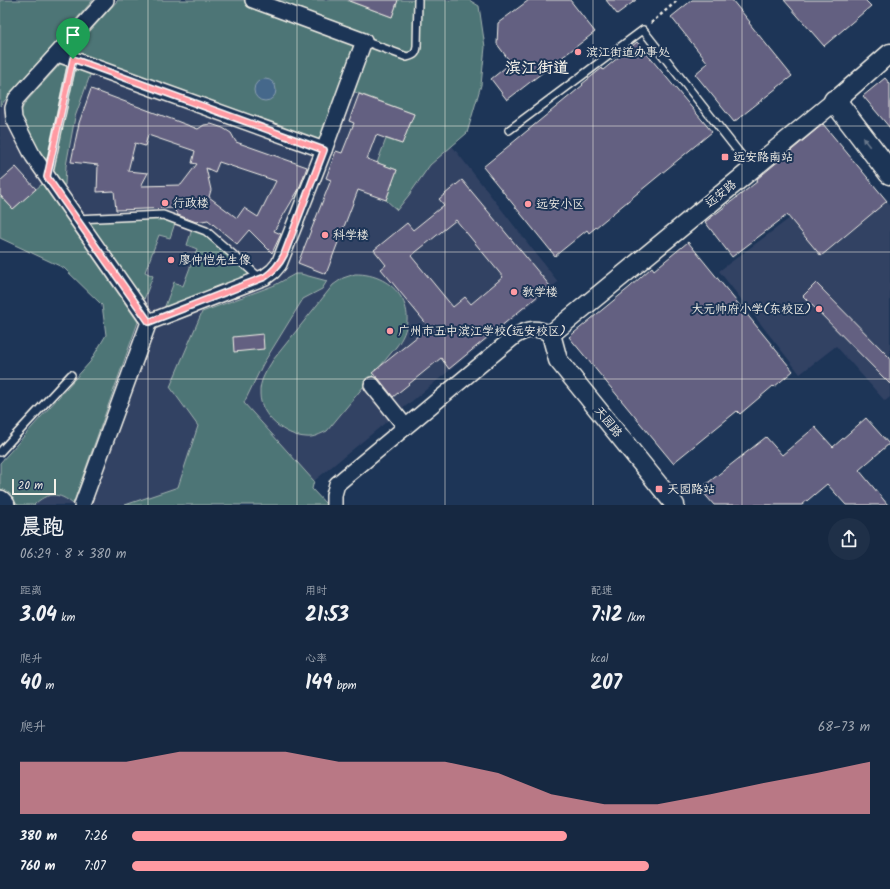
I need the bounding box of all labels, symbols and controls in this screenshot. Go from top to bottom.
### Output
pin [56,18,90,59]
icon: arrive [62,24,84,46]
place label: 滨江街道办事处 [586,43,670,62]
marker: 滨江街道办事处 [573,47,583,57]
district label: 滨江街道 [505,56,569,81]
one-way arrow [862,136,870,147]
place label: 远安路南站 [733,148,793,167]
marker: 远安路南站 [720,152,730,162]
street label: 远安路 [701,175,741,213]
place label: 行政楼 [173,194,209,213]
place label: 远安小区 [536,195,584,214]
marker: 行政楼 [160,198,170,208]
marker: 远安小区 [523,199,533,209]
place label: 科学楼 [333,226,369,245]
marker: 科学楼 [320,230,330,240]
place label: 廖仲恺先生像 [179,251,251,270]
marker: 廖仲恺先生像 [166,255,176,265]
place label: 教学楼 [522,283,558,302]
marker: 教学楼 [509,287,519,297]
place label: 大元帅府小学(东校区) [691,300,811,319]
marker: 大元帅府小学(东校区) [814,304,824,314]
place label: 广州市五中滨江学校(远安校区) [398,322,566,341]
marker: 广州市五中滨江学校(远安校区) [385,326,395,336]
street label: 天园路 [589,402,627,442]
scale bar [12,477,56,496]
text: 20 m [18,477,43,495]
place label: 天园路站 [667,480,715,499]
marker: 天园路站 [654,484,664,494]
text: 晨跑 [20,511,64,546]
button: share [828,518,870,560]
text: 06:29 · 8 × 380 m [20,544,126,565]
text: 距离 [20,582,42,600]
text: 用时 [305,582,327,600]
text: 配速 [591,582,613,600]
text: 3.04 [20,600,57,632]
text: 21:53 [305,600,349,632]
text: 7:12 [591,600,623,632]
text: km [57,609,75,627]
text: /km [623,609,645,627]
text: 爬升 [20,650,42,668]
text: 心率 [305,650,327,668]
text: kcal [591,650,609,668]
text: 40 [20,668,41,700]
text: 149 [305,668,332,700]
text: 207 [591,668,622,700]
text: m [41,677,54,695]
text: bpm [332,677,357,695]
text: 爬升 [20,717,46,738]
text: 68–73 m [818,717,870,738]
text: 380 m [20,826,57,847]
text: 7:26 [84,826,108,847]
text: 760 m [20,856,56,877]
text: 7:07 [84,856,106,877]

